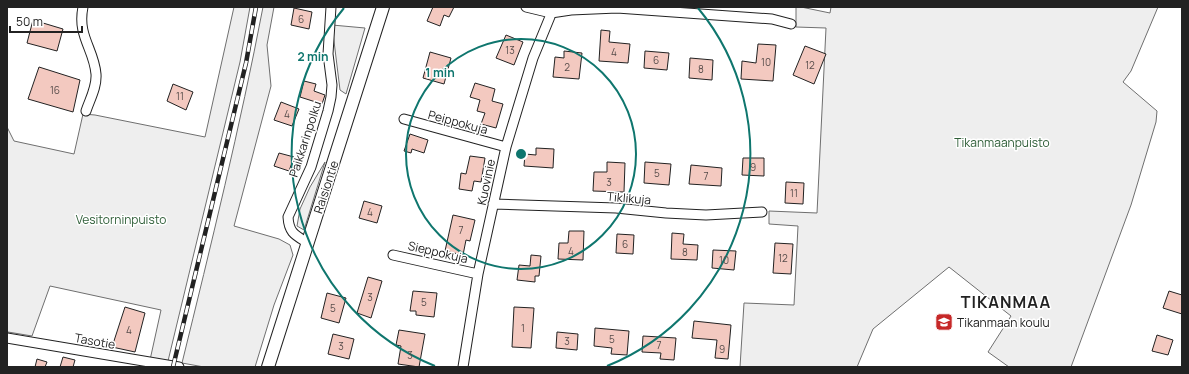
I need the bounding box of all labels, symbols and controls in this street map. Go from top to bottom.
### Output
scale bar [10,8,82,34]
house number: 6 [298,12,304,26]
text: 50 m [16,13,43,30]
house number: 13 [505,43,515,57]
house number: 4 [611,45,617,59]
text: 2 min [297,48,329,65]
house number: 6 [653,53,659,67]
house number: 10 [761,55,771,69]
house number: 12 [805,58,815,72]
house number: 2 [564,60,570,74]
house number: 8 [698,62,704,76]
text: 1 min [425,64,455,81]
house number: 16 [50,83,60,97]
house number: 11 [176,89,184,103]
street label: Paikkarinpolku [285,99,325,179]
street label: Peippokuja [426,106,490,138]
house number: 4 [284,107,290,121]
park label: Tikanmaanpuisto [954,134,1050,151]
centre of rings [514,147,528,161]
street label: Kuovinie [473,157,499,207]
street label: Raisiontie [309,158,343,216]
house number: 9 [750,160,756,174]
house number: 5 [654,166,660,180]
house number: 7 [703,169,709,183]
house number: 3 [606,175,612,189]
house number: 11 [790,186,798,200]
street label: Tiklikuja [606,188,652,208]
house number: 4 [367,205,373,219]
park label: Vesitorninpuisto [76,211,166,228]
house number: 7 [458,223,464,237]
street label: Sieppokuja [406,237,470,267]
house number: 6 [622,237,628,251]
house number: 4 [568,244,574,258]
house number: 8 [682,245,688,259]
house number: 12 [778,251,788,265]
house number: 10 [719,253,729,267]
house number: 3 [367,290,373,304]
district label: TIKANMAA [961,291,1051,313]
house number: 5 [421,295,427,309]
house number: 5 [330,301,336,315]
school or university icon: Tikanmaan koulu [934,312,954,332]
place label: Tikanmaan koulu [957,314,1050,331]
house number: 1 [521,321,525,335]
house number: 4 [126,323,132,337]
street label: Tasotie [73,329,117,353]
house number: 5 [609,332,615,346]
house number: 3 [564,334,570,348]
house number: 7 [656,338,662,352]
house number: 3 [338,339,344,353]
house number: 9 [719,342,725,356]
house number: 3 [407,348,413,362]

